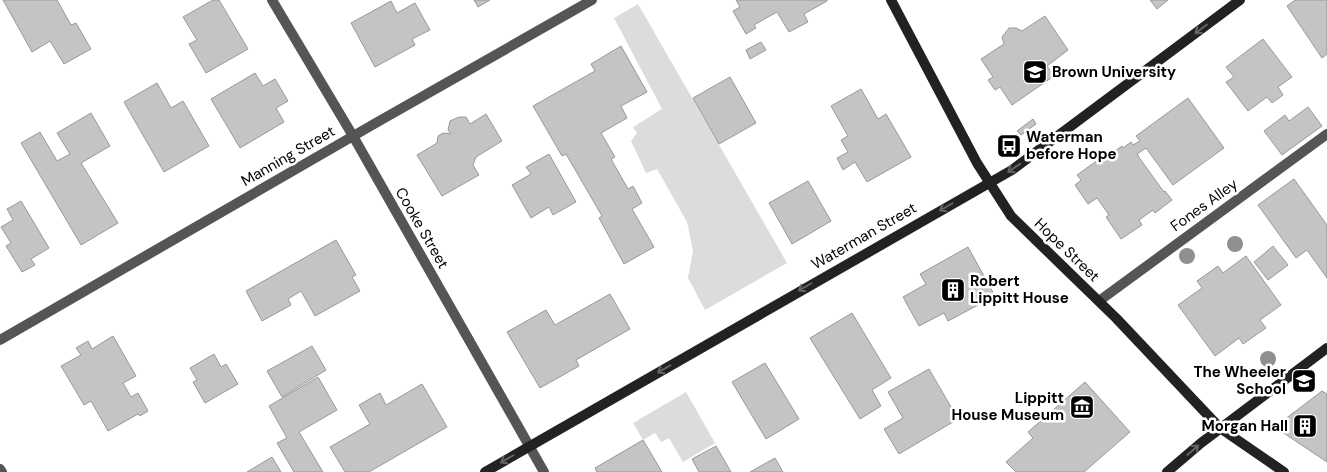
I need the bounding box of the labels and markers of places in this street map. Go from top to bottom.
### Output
school or university icon: Brown University [1022,59,1048,85]
place label: Brown University [1052,62,1176,82]
place label: Waterman before Hope [1026,127,1117,164]
bus stop icon: Waterman before Hope [996,133,1022,159]
place label: Robert Lippitt House [970,271,1069,308]
building icon: Robert Lippitt House [940,277,966,303]
place label: The Wheeler School [1193,362,1286,399]
school or university icon: The Wheeler School [1291,368,1317,394]
place label: Lippitt House Museum [951,388,1064,425]
museum icon: Lippitt House Museum [1069,394,1095,420]
building icon: Morgan Hall [1292,413,1318,439]
place label: Morgan Hall [1202,416,1288,436]

